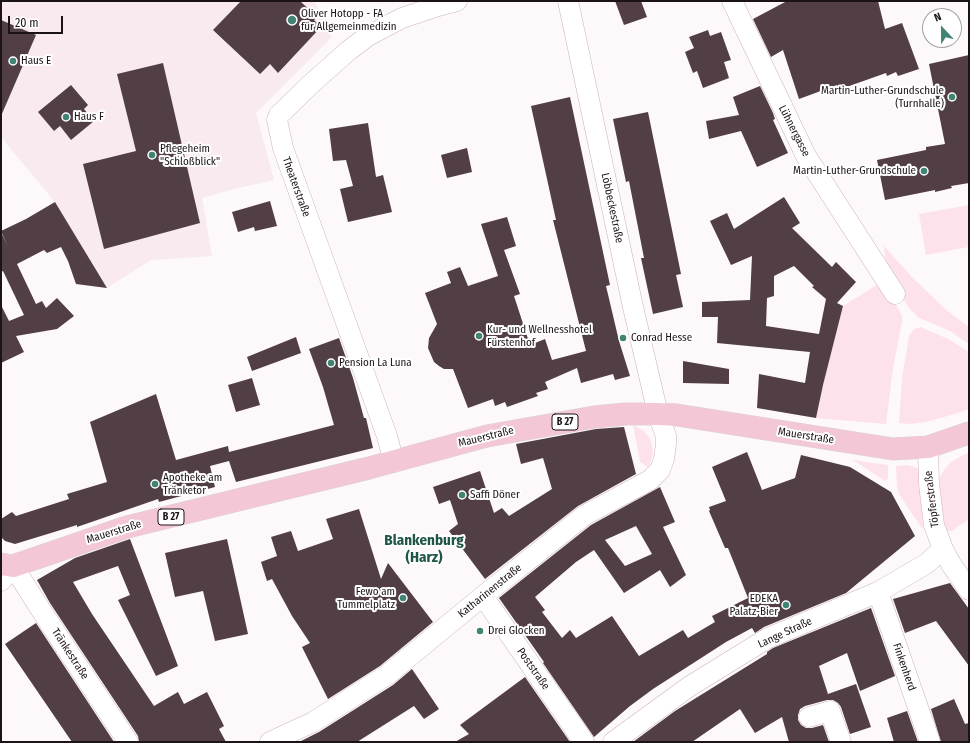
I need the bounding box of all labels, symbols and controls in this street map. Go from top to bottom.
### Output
place label: Oliver Hotopp - FA für Allgemeinmedizin [301,7,397,33]
scale bar [10,8,65,34]
north arrow [922,8,962,48]
text: N [932,10,943,25]
marker: Oliver Hotopp - FA für Allgemeinmedizin [286,14,298,26]
text: 20 m [15,16,39,30]
place label: Haus E [21,54,51,68]
marker: Haus E [8,56,18,66]
place label: Martin-Luther-Grundschule (Turnhalle) [821,84,944,110]
marker: Martin-Luther-Grundschule (Turnhalle) [947,92,957,102]
street label: Lühnergasse [775,103,813,159]
place label: Haus F [74,110,104,124]
marker: Haus F [61,112,71,122]
place label: Pflegeheim "Schloßblick" [160,142,220,168]
marker: Pflegeheim "Schloßblick" [147,150,157,160]
street label: Theaterstraße [279,155,313,219]
place label: Martin-Luther-Grundschule [793,164,916,178]
marker: Martin-Luther-Grundschule [919,166,929,176]
street label: Löbbeckestraße [598,172,626,244]
place label: Kur- und Wellnesshotel Fürstenhof [487,323,592,349]
marker: Kur- und Wellnesshotel Fürstenhof [474,331,484,341]
place label: Conrad Hesse [631,331,692,345]
marker: Conrad Hesse [618,333,628,343]
place label: Pension La Luna [339,356,412,370]
marker: Pension La Luna [326,358,336,368]
road number: B 27 [552,414,578,430]
street label: Mauerstraße [457,424,515,450]
street label: Mauerstraße [777,425,835,447]
street label: Töpferstraße [922,470,942,528]
place label: Apotheke am Tränketor [163,471,222,497]
marker: Apotheke am Tränketor [150,479,160,489]
place label: Saffi Döner [470,488,520,502]
marker: Saffi Döner [457,490,467,500]
road number: B 27 [158,509,184,525]
street label: Mauerstraße [85,517,143,547]
district label: Blankenburg (Harz) [384,532,464,567]
street label: Katharinenstraße [456,561,524,621]
place label: Fewo am Tummelplatz [337,585,395,611]
place label: EDEKA Palatz-Bier [730,592,778,618]
marker: Fewo am Tummelplatz [398,593,408,603]
marker: EDEKA Palatz-Bier [781,600,791,610]
street label: Lange Straße [756,615,814,651]
place label: Drei Glocken [488,624,545,638]
street label: Tränkestraße [49,626,91,682]
marker: Drei Glocken [475,626,485,636]
street label: Finkenherd [890,641,918,693]
street label: Poststraße [514,646,552,692]

